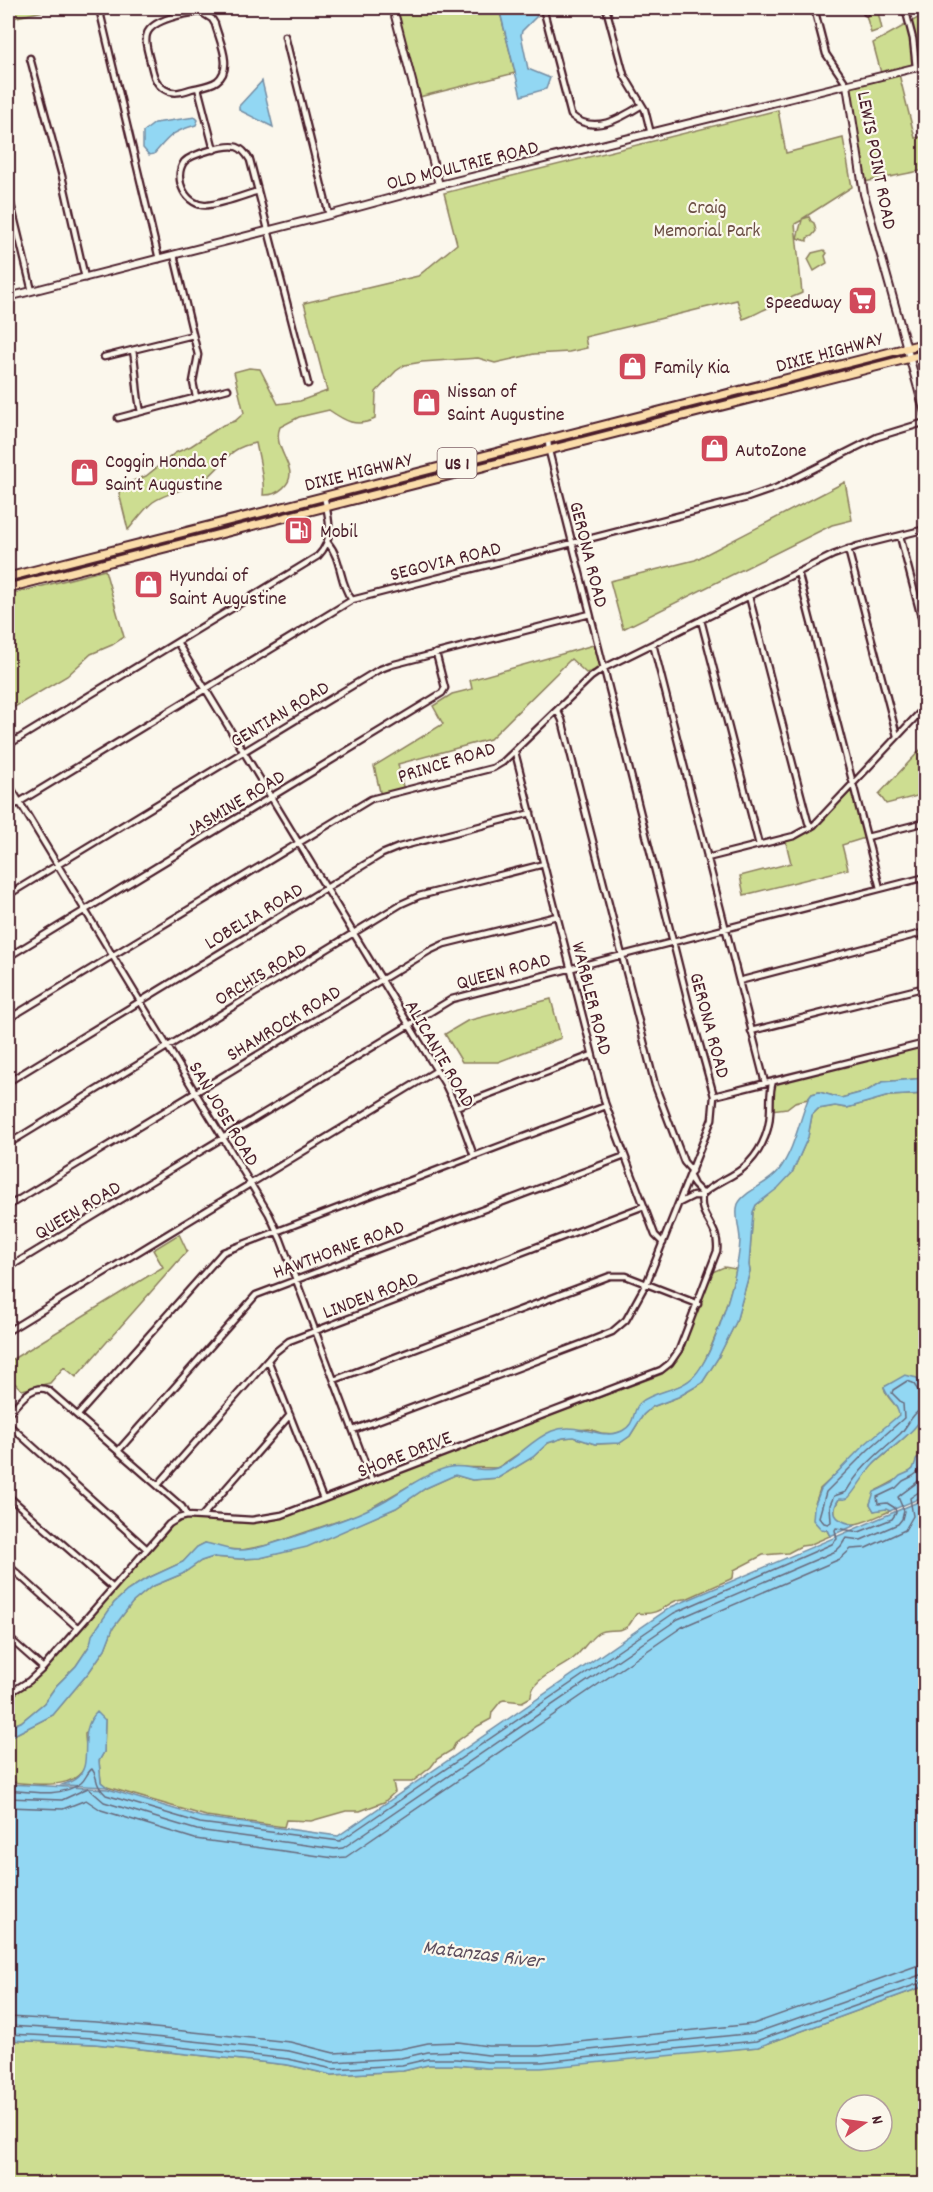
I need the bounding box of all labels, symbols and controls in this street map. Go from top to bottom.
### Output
street label: LEWIS POINT ROAD [848,89,902,232]
street label: OLD MOULTRIE ROAD [384,135,542,199]
park label: Craig Memorial Park [653,195,761,246]
supermarket icon: Speedway [846,285,878,317]
place label: Speedway [766,290,842,318]
street label: DIXIE HIGHWAY [773,326,887,382]
shop icon: Family Kia [617,350,649,382]
place label: Family Kia [654,355,730,383]
place label: Nissan of Saint Augustine [447,379,565,430]
shop icon: Nissan of Saint Augustine [410,386,442,418]
shop icon: AutoZone [698,433,730,465]
place label: AutoZone [735,438,807,466]
street label: DIXIE HIGHWAY [302,447,416,501]
road number: US 1 [438,448,476,478]
place label: Coggin Honda of Saint Augustine [105,449,227,500]
shop icon: Coggin Honda of Saint Augustine [68,456,100,488]
street label: GERONA ROAD [560,499,614,611]
fuel station icon: Mobil [283,514,315,546]
place label: Mobil [320,519,358,547]
street label: SEGOVIA ROAD [387,536,504,590]
place label: Hyundai of Saint Augustine [169,563,287,614]
shop icon: Hyundai of Saint Augustine [132,569,164,601]
street label: GENTIAN ROAD [226,675,335,756]
street label: PRINCE ROAD [395,736,499,792]
street label: JASMINE ROAD [182,764,291,845]
street label: LOBELIA ROAD [200,877,309,958]
street label: ORCHIS ROAD [210,937,313,1014]
street label: WARBLER ROAD [563,939,618,1058]
street label: QUEEN ROAD [454,947,554,999]
street label: GERONA ROAD [681,970,736,1082]
street label: SHAMROCK ROAD [222,979,347,1070]
street label: ALICANTE ROAD [396,995,481,1114]
street label: SAN JOSE ROAD [180,1057,265,1172]
street label: QUEEN ROAD [30,1175,127,1248]
street label: HAWTHORNE ROAD [269,1214,409,1288]
street label: LINDEN ROAD [319,1266,423,1328]
street label: SHORE DRIVE [354,1425,456,1487]
water label: Matanzas River [421,1934,547,1978]
north arrow [834,2093,894,2153]
text: N [864,2114,888,2127]

